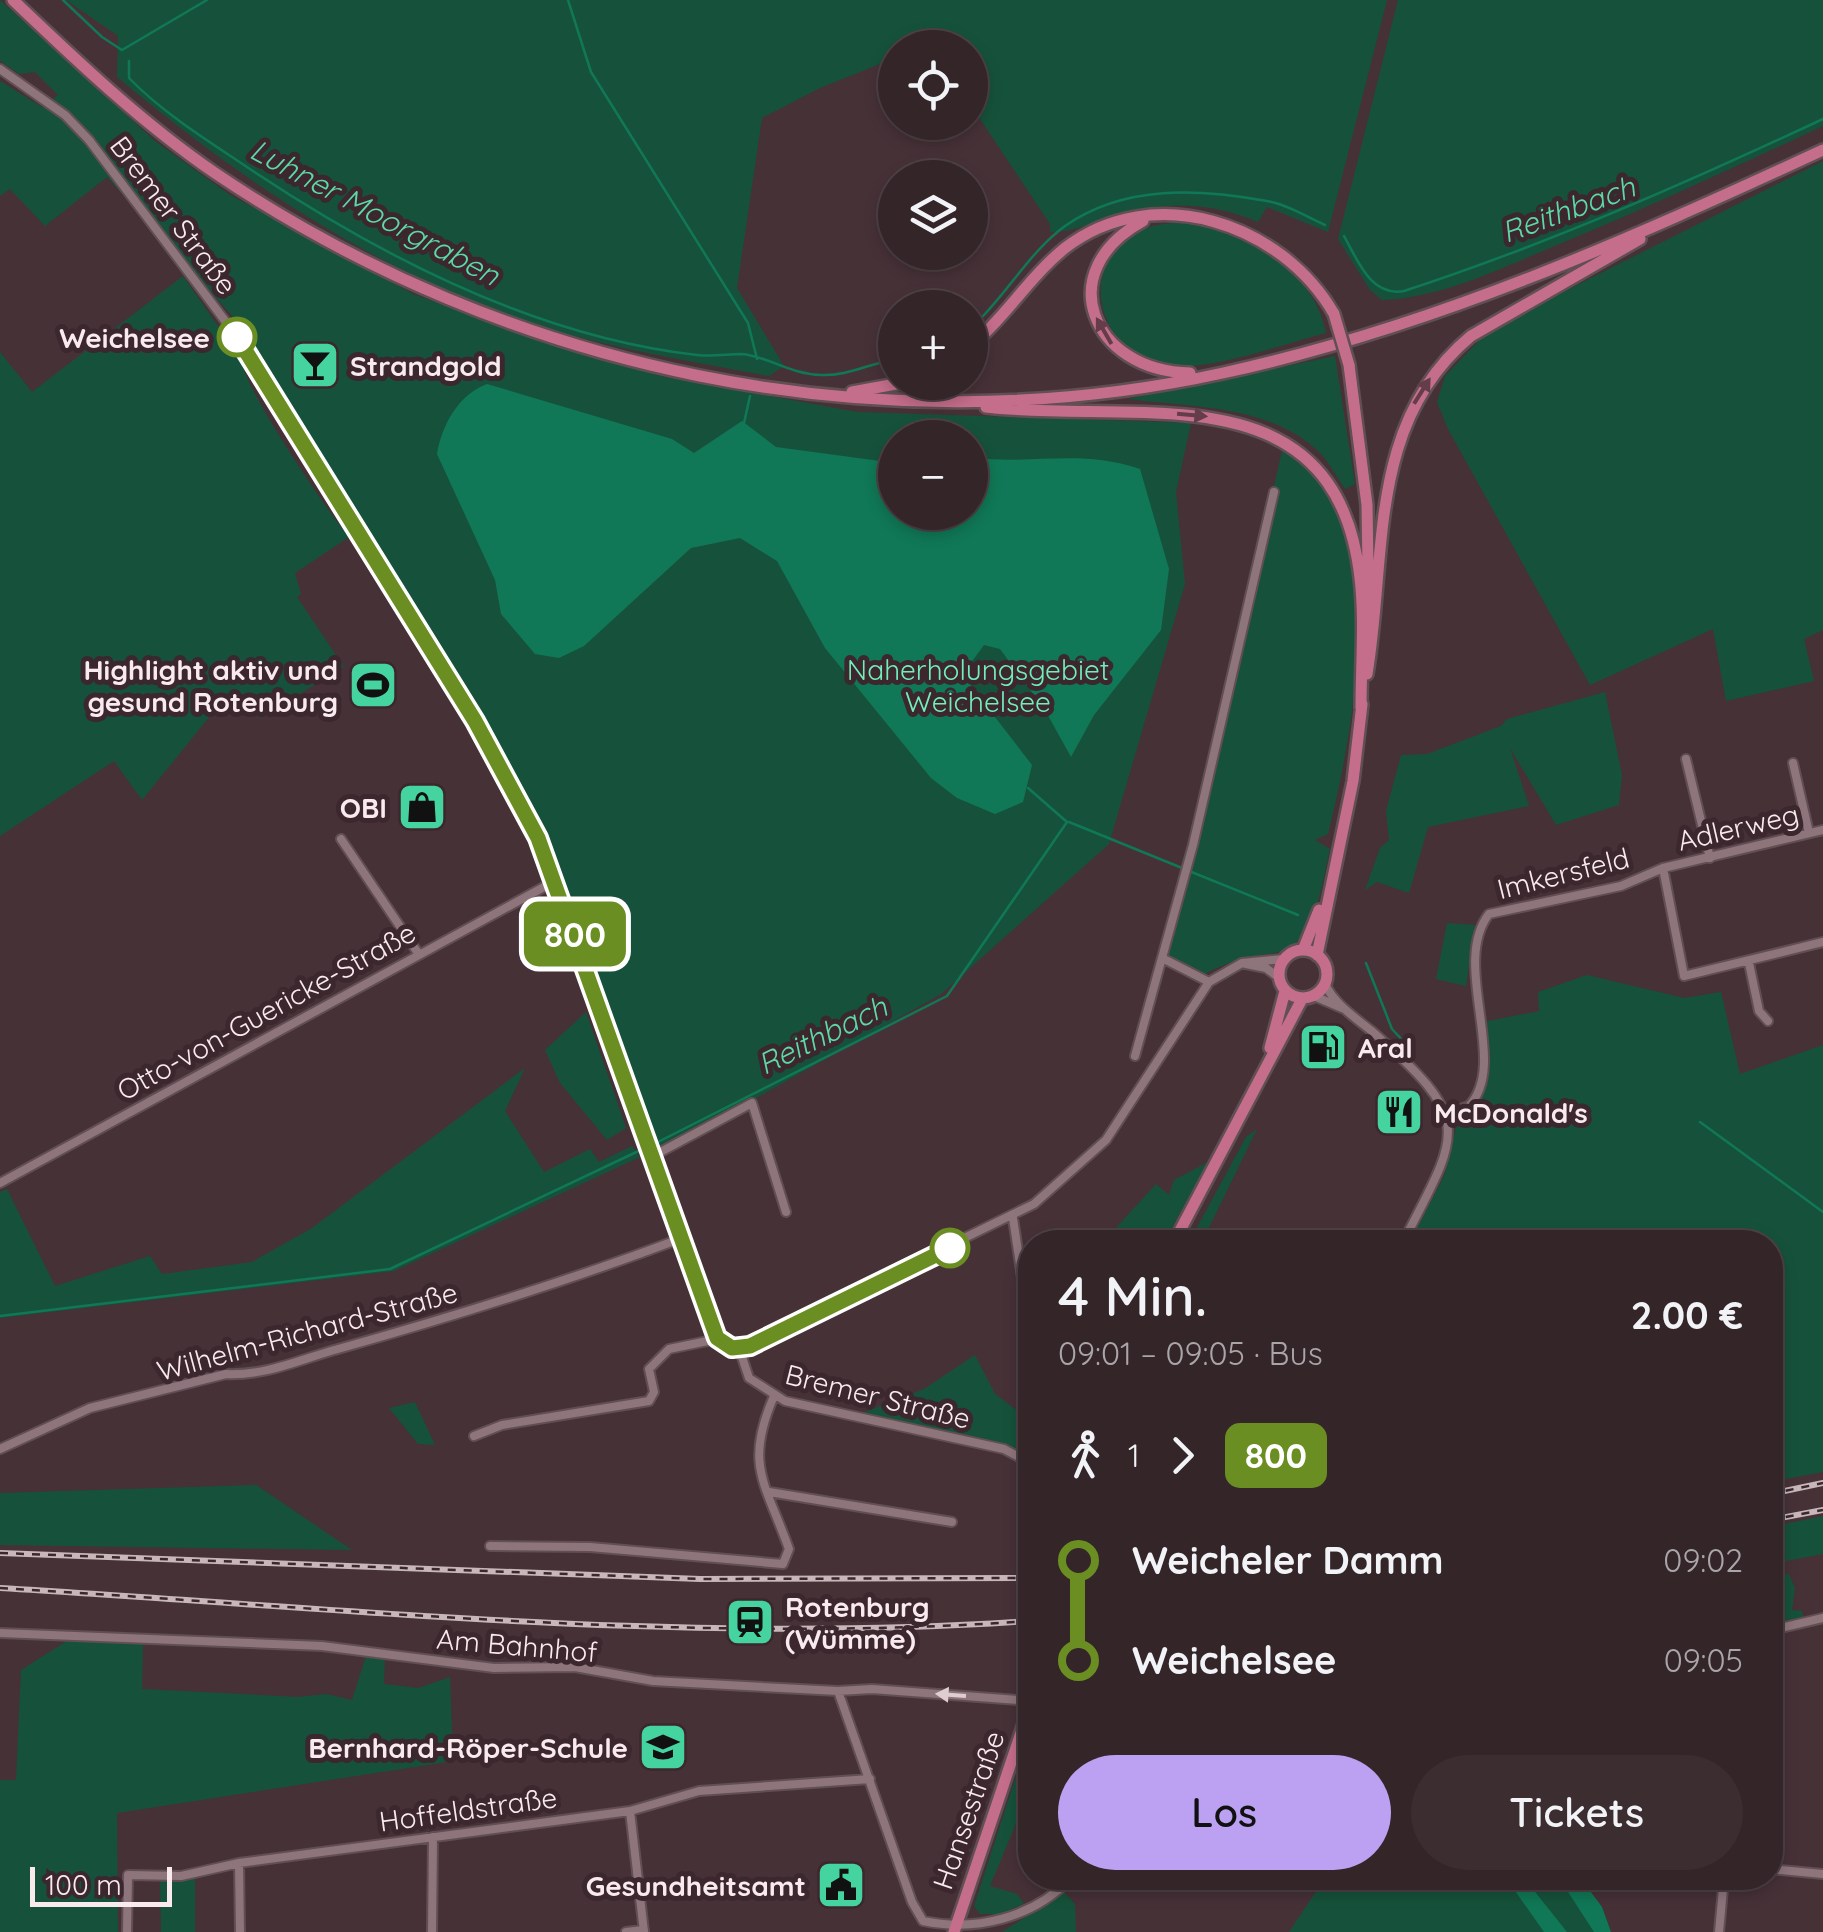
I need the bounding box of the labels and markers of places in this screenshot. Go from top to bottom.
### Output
marker: Weichelsee [218,318,256,356]
place label: Weichelsee [59,320,210,355]
bar icon: Strandgold [289,339,341,391]
place label: Strandgold [350,348,501,383]
place label: Highlight aktiv und gesund Rotenburg [83,652,338,719]
sports icon: Highlight aktiv und gesund Rotenburg [347,659,399,711]
shop icon: OBI [396,781,448,833]
place label: OBI [340,790,387,825]
fuel station icon: Aral [1297,1021,1349,1073]
place label: Aral [1358,1030,1413,1065]
restaurant icon: McDonald's [1373,1086,1425,1138]
place label: McDonald's [1434,1095,1588,1130]
unlabelled marker [931,1229,969,1267]
place label: Rotenburg (Wümme) [785,1589,930,1656]
station icon: Rotenburg (Wümme) [724,1596,776,1648]
school or university icon: Bernhard-Röper-Schule [637,1721,689,1773]
place label: Bernhard-Röper-Schule [308,1730,628,1765]
public building icon: Gesundheitsamt [815,1859,867,1911]
place label: Gesundheitsamt [586,1868,806,1903]

